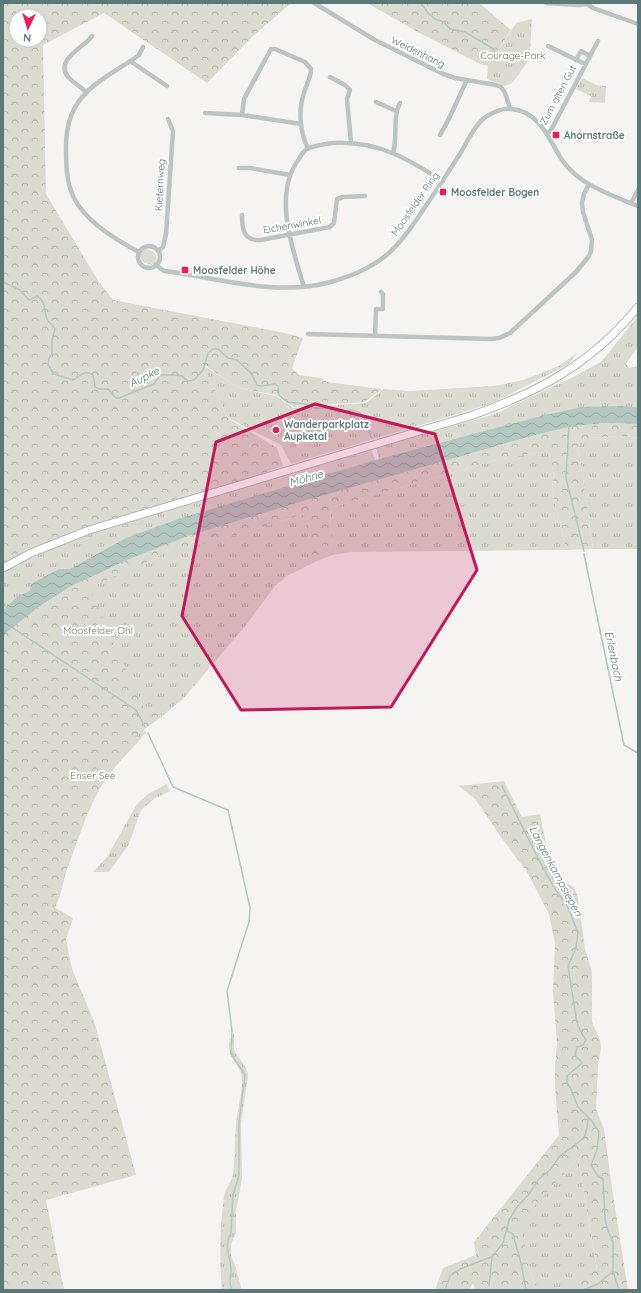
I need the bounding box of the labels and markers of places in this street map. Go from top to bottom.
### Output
place label: Ahornstraße [564,129,625,142]
marker: Ahornstraße [551,130,561,140]
place label: Moosfelder Bogen [451,186,539,199]
marker: Moosfelder Bogen [438,187,448,197]
place label: Moosfelder Höhe [193,264,276,277]
marker: Moosfelder Höhe [180,265,190,275]
place label: Wanderparkplatz Aupketal [284,418,369,443]
marker: Wanderparkplatz Aupketal [271,425,281,435]

